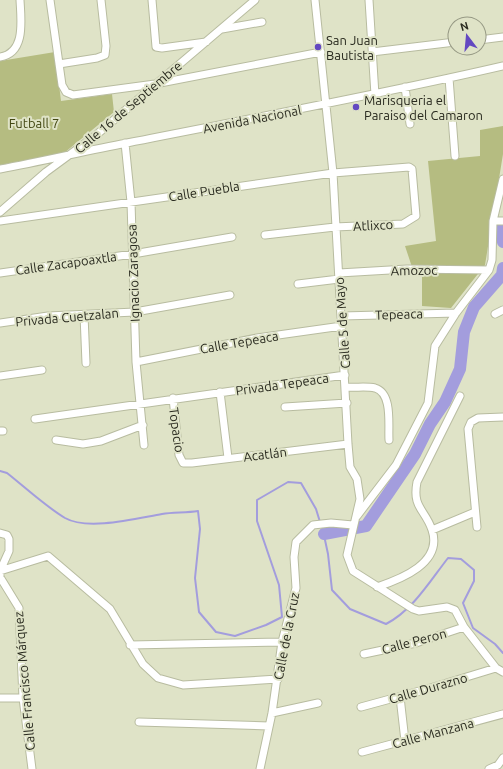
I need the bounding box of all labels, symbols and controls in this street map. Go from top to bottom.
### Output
north arrow [447,16,487,56]
text: N [459,19,470,33]
place label: San Juan Bautista [326,33,378,62]
marker: San Juan Bautista [313,42,323,52]
street label: Calle 16 de Septiembre [72,58,184,156]
place label: Marisqueria el Paraiso del Camaron [364,93,483,122]
street label: Avenida Nacional [202,102,303,135]
marker: Marisqueria el Paraiso del Camaron [351,102,361,112]
park label: Futball 7 [9,116,59,130]
street label: Calle Puebla [167,178,241,204]
street label: Atlixco [353,217,393,233]
street label: Ignacio Zaragosa [124,224,142,322]
street label: Calle Zacapoaxtla [14,249,118,277]
street label: Amozoc [391,263,437,277]
street label: Calle 5 de Mayo [332,277,352,369]
street label: Privada Cuetzalan [15,306,119,328]
street label: Tepeaca [375,306,423,322]
street label: Calle Tepeaca [199,328,279,356]
street label: Privada Tepeaca [234,371,330,397]
street label: Topacio [167,407,187,453]
street label: Acatlán [242,444,288,464]
street label: Calle de la Cruz [271,591,301,681]
street label: Calle Francisco Márquez [11,611,37,751]
street label: Calle Peron [380,626,448,656]
street label: Calle Durazno [387,670,469,706]
street label: Calle Manzana [391,715,475,751]

